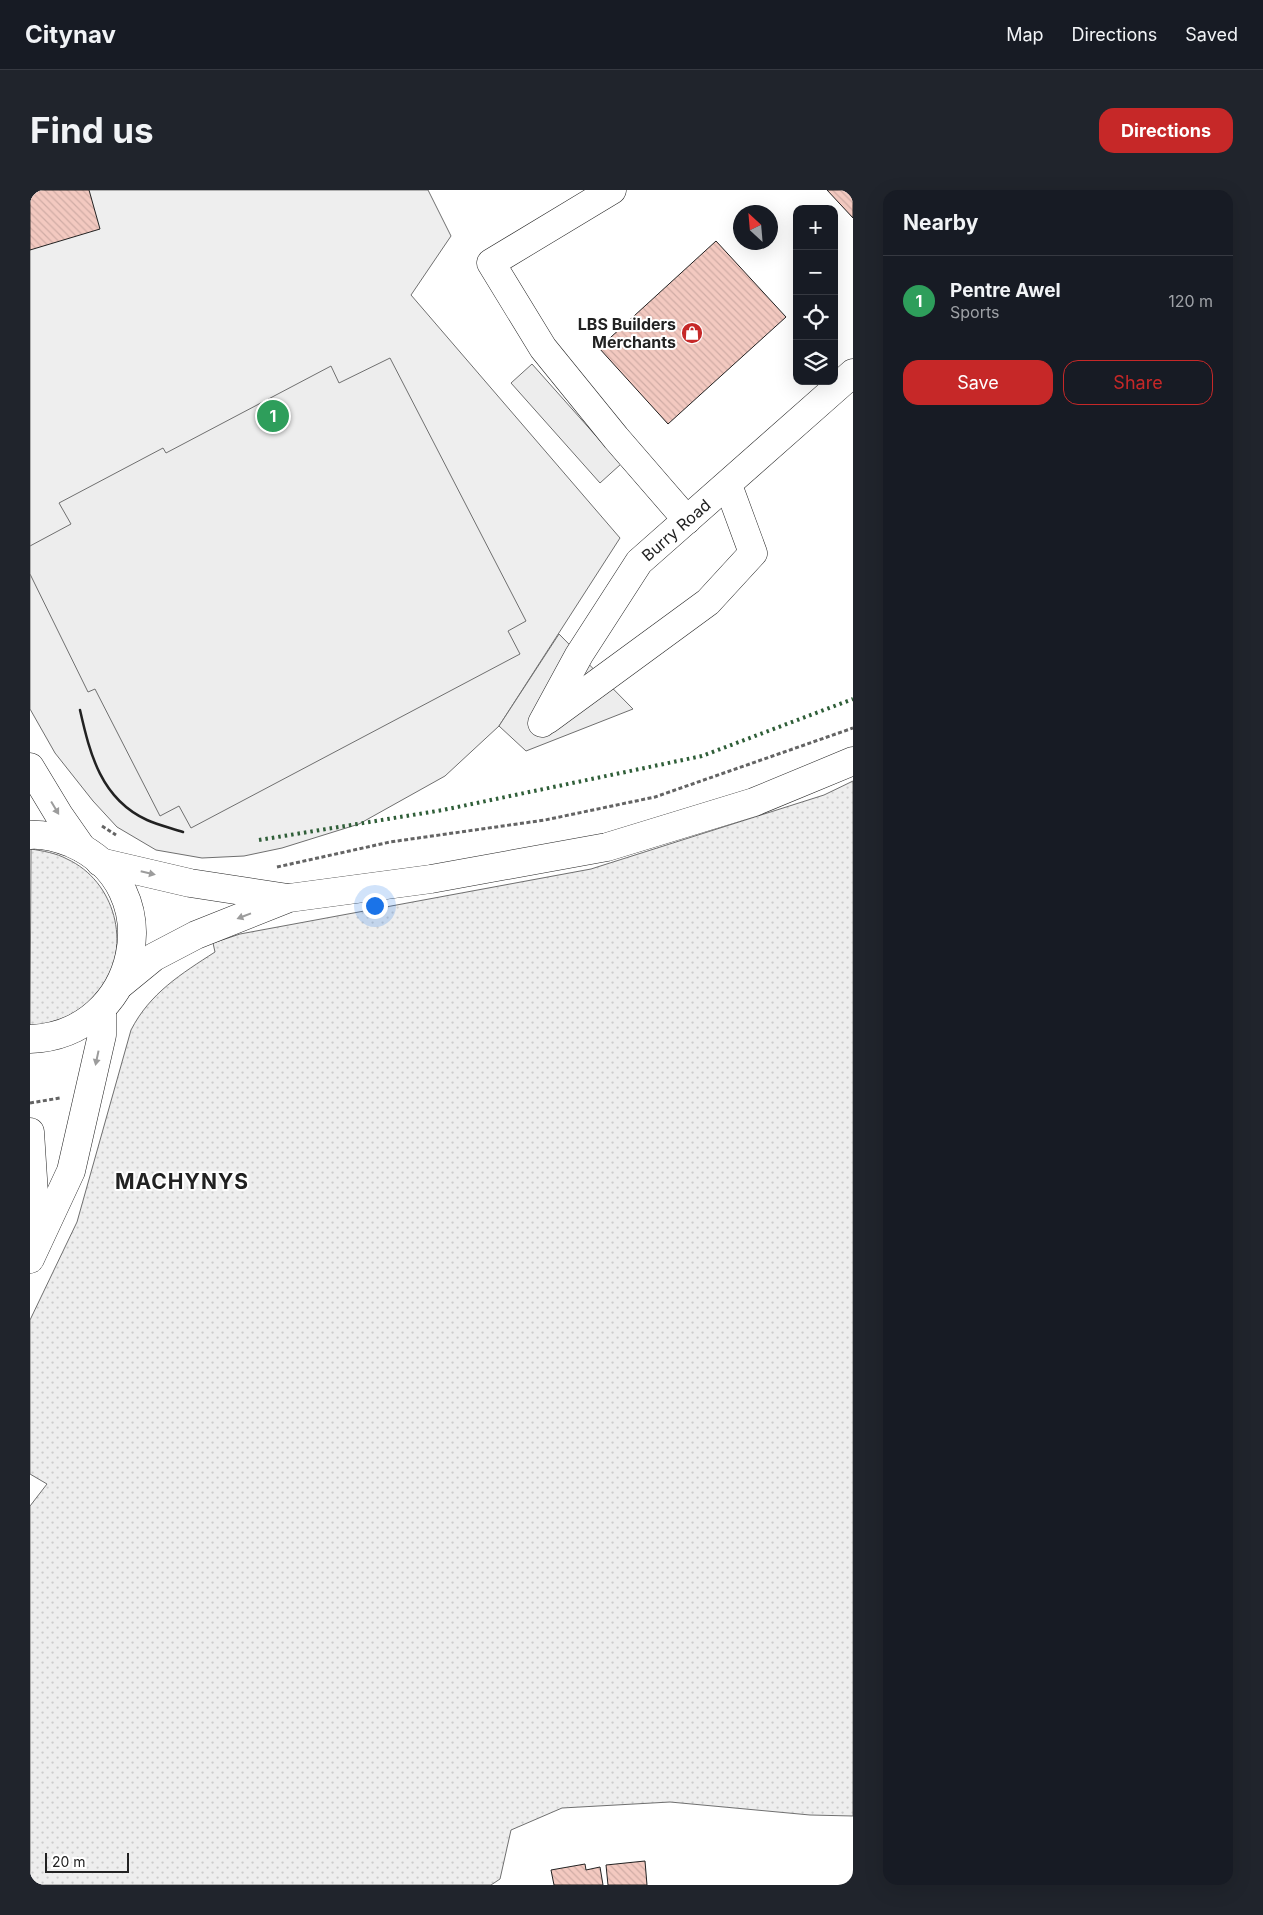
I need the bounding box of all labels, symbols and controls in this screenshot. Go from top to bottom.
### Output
text: Citynav [25,20,116,49]
text: Map [1006,24,1044,45]
text: Directions [1072,24,1157,45]
text: Saved [1185,24,1238,45]
button: Directions [1099,108,1233,153]
text: Find us [30,109,154,151]
north arrow [733,205,778,250]
map controls [793,205,838,385]
button: + [793,205,838,250]
text: Nearby [903,210,978,235]
button: − [793,250,838,295]
text: Pentre Awel [950,279,1061,302]
text: 1 [916,291,922,311]
text: 120 m [1168,291,1213,311]
button: locate [793,295,838,340]
text: Sports [950,302,999,322]
place label: LBS Builders Merchants [578,314,676,352]
shop icon: LBS Builders Merchants [680,321,704,345]
button: layers [793,340,838,385]
button: Save [903,360,1053,405]
button: Share [1063,360,1213,405]
pin: 1 [257,397,289,435]
street label: Burry Road [638,495,714,565]
one-way arrow [50,802,59,815]
one-way arrow [140,869,155,877]
your location [362,893,388,919]
one-way arrow [237,913,251,921]
one-way arrow [93,1051,101,1066]
district label: MACHYNYS [115,1169,249,1194]
scale bar [45,1850,129,1873]
text: 20 m [52,1853,86,1870]

